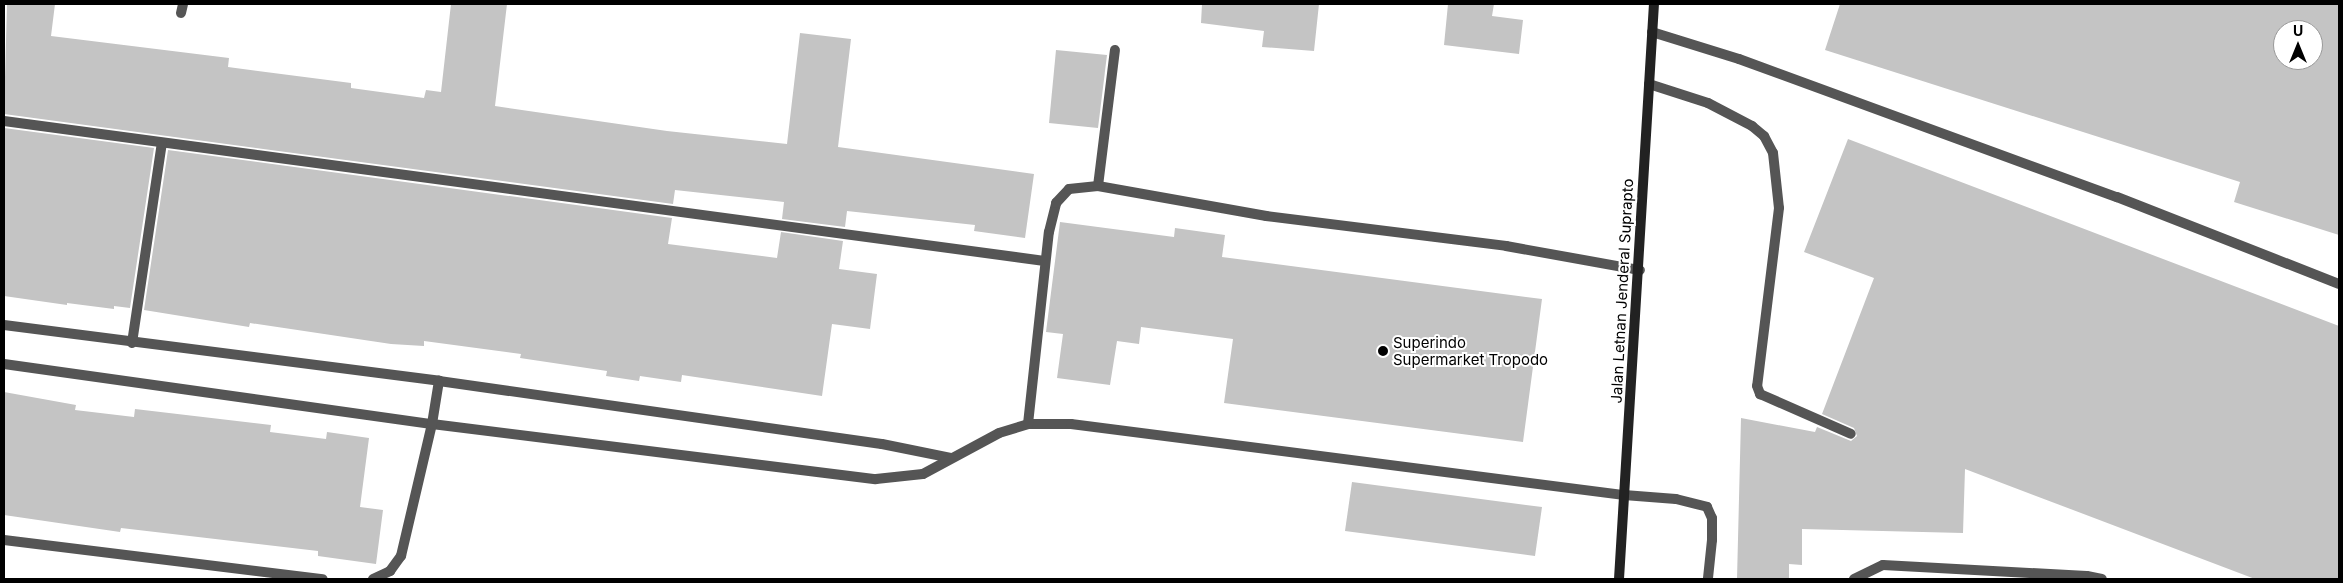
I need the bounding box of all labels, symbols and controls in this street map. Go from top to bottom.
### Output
north arrow [2273,20,2323,70]
text: U [2293,22,2303,39]
street label: Jalan Letnan Jenderal Suprapto [1607,178,1637,404]
place label: Superindo Supermarket Tropodo [1393,333,1548,368]
marker: Superindo Supermarket Tropodo [1377,345,1389,357]

